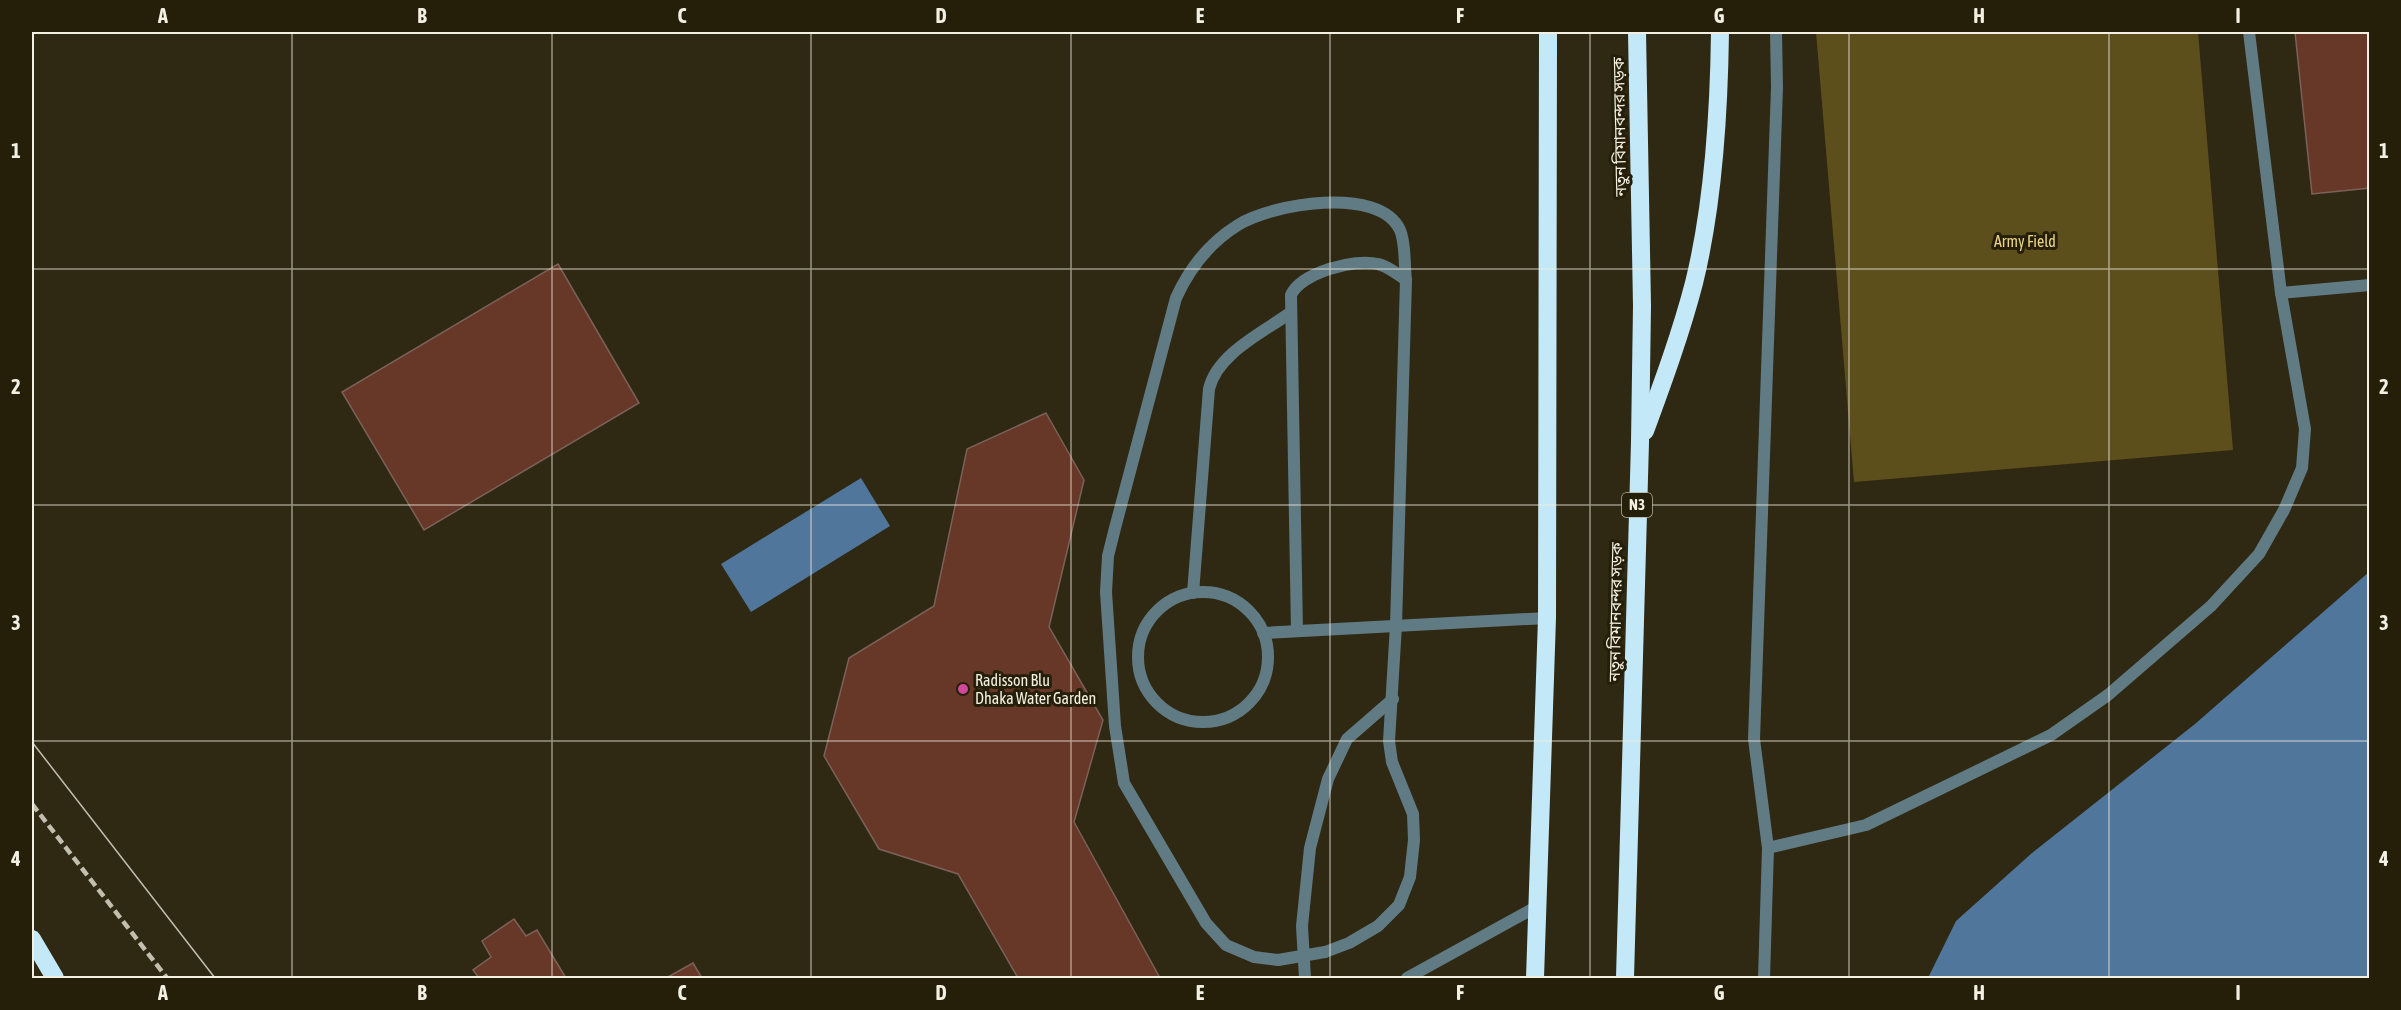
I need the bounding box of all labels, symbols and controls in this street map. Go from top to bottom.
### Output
text: A [157,4,168,27]
text: B [417,4,427,27]
text: C [678,4,687,27]
text: D [935,4,947,27]
text: E [1196,4,1205,27]
text: F [1456,4,1464,27]
text: G [1714,4,1725,27]
text: H [1973,4,1985,27]
text: I [2235,4,2241,27]
street label: নতুন বিমানবন্দর সড়ক [1609,56,1630,198]
text: 1 [11,139,21,162]
text: 1 [2379,139,2389,162]
park label: Army Field [1994,232,2056,251]
text: 2 [11,375,21,398]
text: 2 [2379,375,2389,398]
road number: N3 [1622,493,1652,517]
street label: নতুন বিমানবন্দর সড়ক [1605,541,1626,683]
text: 3 [11,611,21,634]
text: 3 [2379,611,2389,634]
place label: Radisson Blu Dhaka Water Garden [975,671,1096,707]
marker: Radisson Blu Dhaka Water Garden [956,682,970,696]
text: 4 [10,847,21,870]
text: 4 [2378,847,2389,870]
text: A [157,981,168,1004]
text: B [417,981,427,1004]
text: C [678,981,687,1004]
text: D [935,981,947,1004]
text: E [1196,981,1205,1004]
text: F [1456,981,1464,1004]
text: G [1714,981,1725,1004]
text: H [1973,981,1985,1004]
text: I [2235,981,2241,1004]

